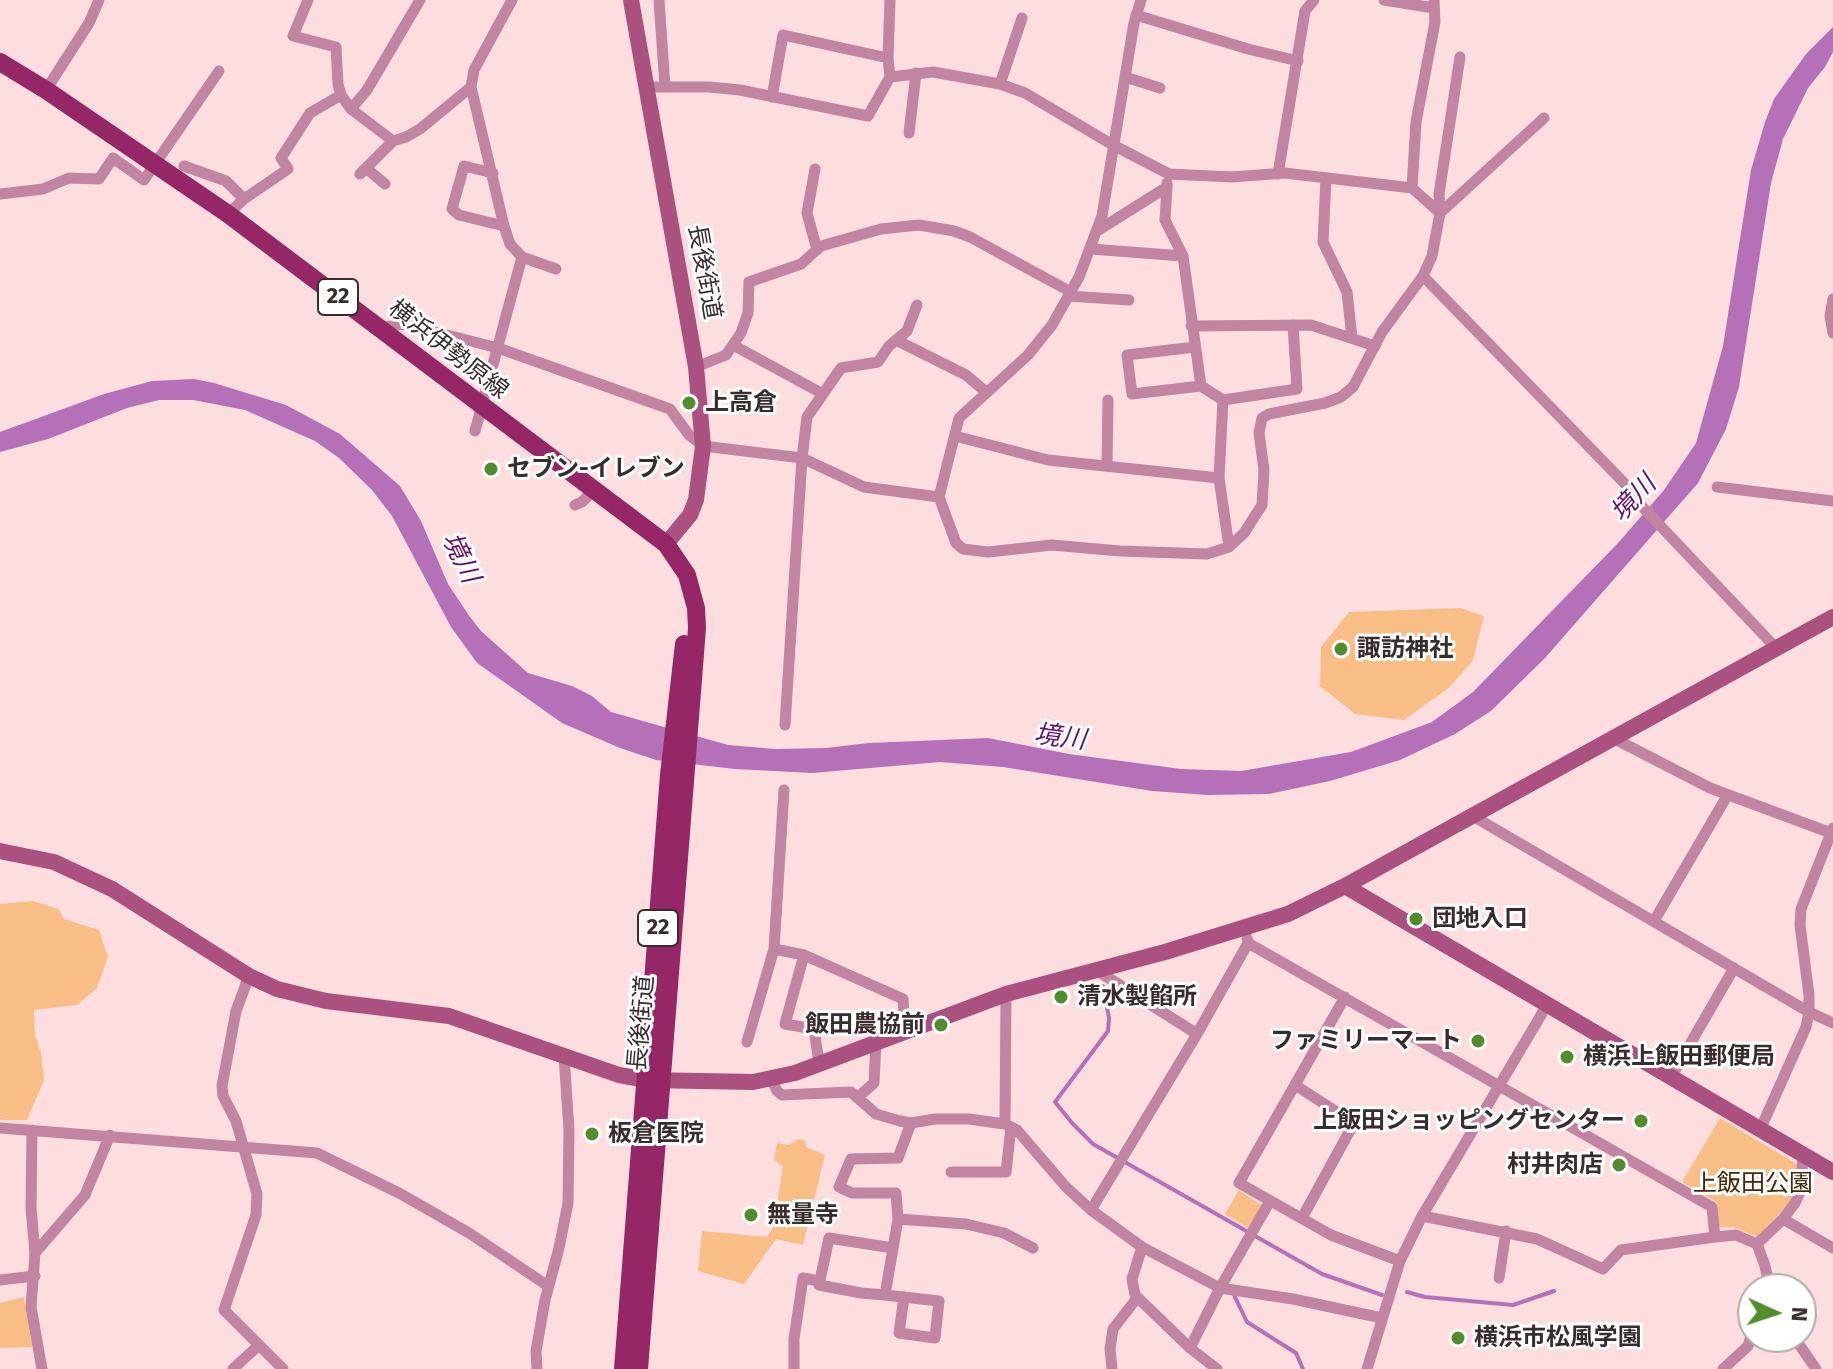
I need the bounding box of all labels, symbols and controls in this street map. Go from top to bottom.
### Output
street label: 長後街道 [681,222,727,322]
road number: 22 [318,279,358,315]
street label: 横浜伊勢原線 [382,294,514,406]
place label: 上高倉 [705,389,777,417]
marker: 上高倉 [680,394,698,412]
place label: セブン-イレブン [507,455,685,483]
marker: セブン-イレブン [482,460,500,478]
water label: 境川 [1605,469,1663,529]
water label: 境川 [435,528,485,588]
place label: 諏訪神社 [1357,635,1453,663]
marker: 諏訪神社 [1332,640,1350,658]
water label: 境川 [1032,719,1088,757]
place label: 団地入口 [1432,905,1528,933]
road number: 22 [638,910,678,946]
marker: 団地入口 [1407,910,1425,928]
street label: 長後街道 [623,974,661,1072]
place label: 清水製餡所 [1077,983,1197,1011]
marker: 清水製餡所 [1052,988,1070,1006]
place label: 飯田農協前 [805,1011,925,1039]
marker: 飯田農協前 [932,1016,950,1034]
place label: ファミリーマート [1270,1027,1462,1055]
marker: ファミリーマート [1469,1032,1487,1050]
place label: 横浜上飯田郵便局 [1583,1043,1775,1071]
marker: 横浜上飯田郵便局 [1558,1048,1576,1066]
place label: 上飯田ショッピングセンター [1313,1107,1625,1135]
marker: 上飯田ショッピングセンター [1632,1112,1650,1130]
place label: 板倉医院 [608,1120,704,1148]
marker: 板倉医院 [583,1125,601,1143]
place label: 村井肉店 [1507,1151,1603,1179]
marker: 村井肉店 [1610,1156,1628,1174]
park label: 上飯田公園 [1693,1170,1813,1198]
place label: 無量寺 [767,1201,839,1229]
marker: 無量寺 [742,1206,760,1224]
north arrow [1737,1273,1817,1353]
text: N [1786,1306,1813,1322]
place label: 横浜市松風学園 [1474,1324,1642,1352]
marker: 横浜市松風学園 [1449,1329,1467,1347]

